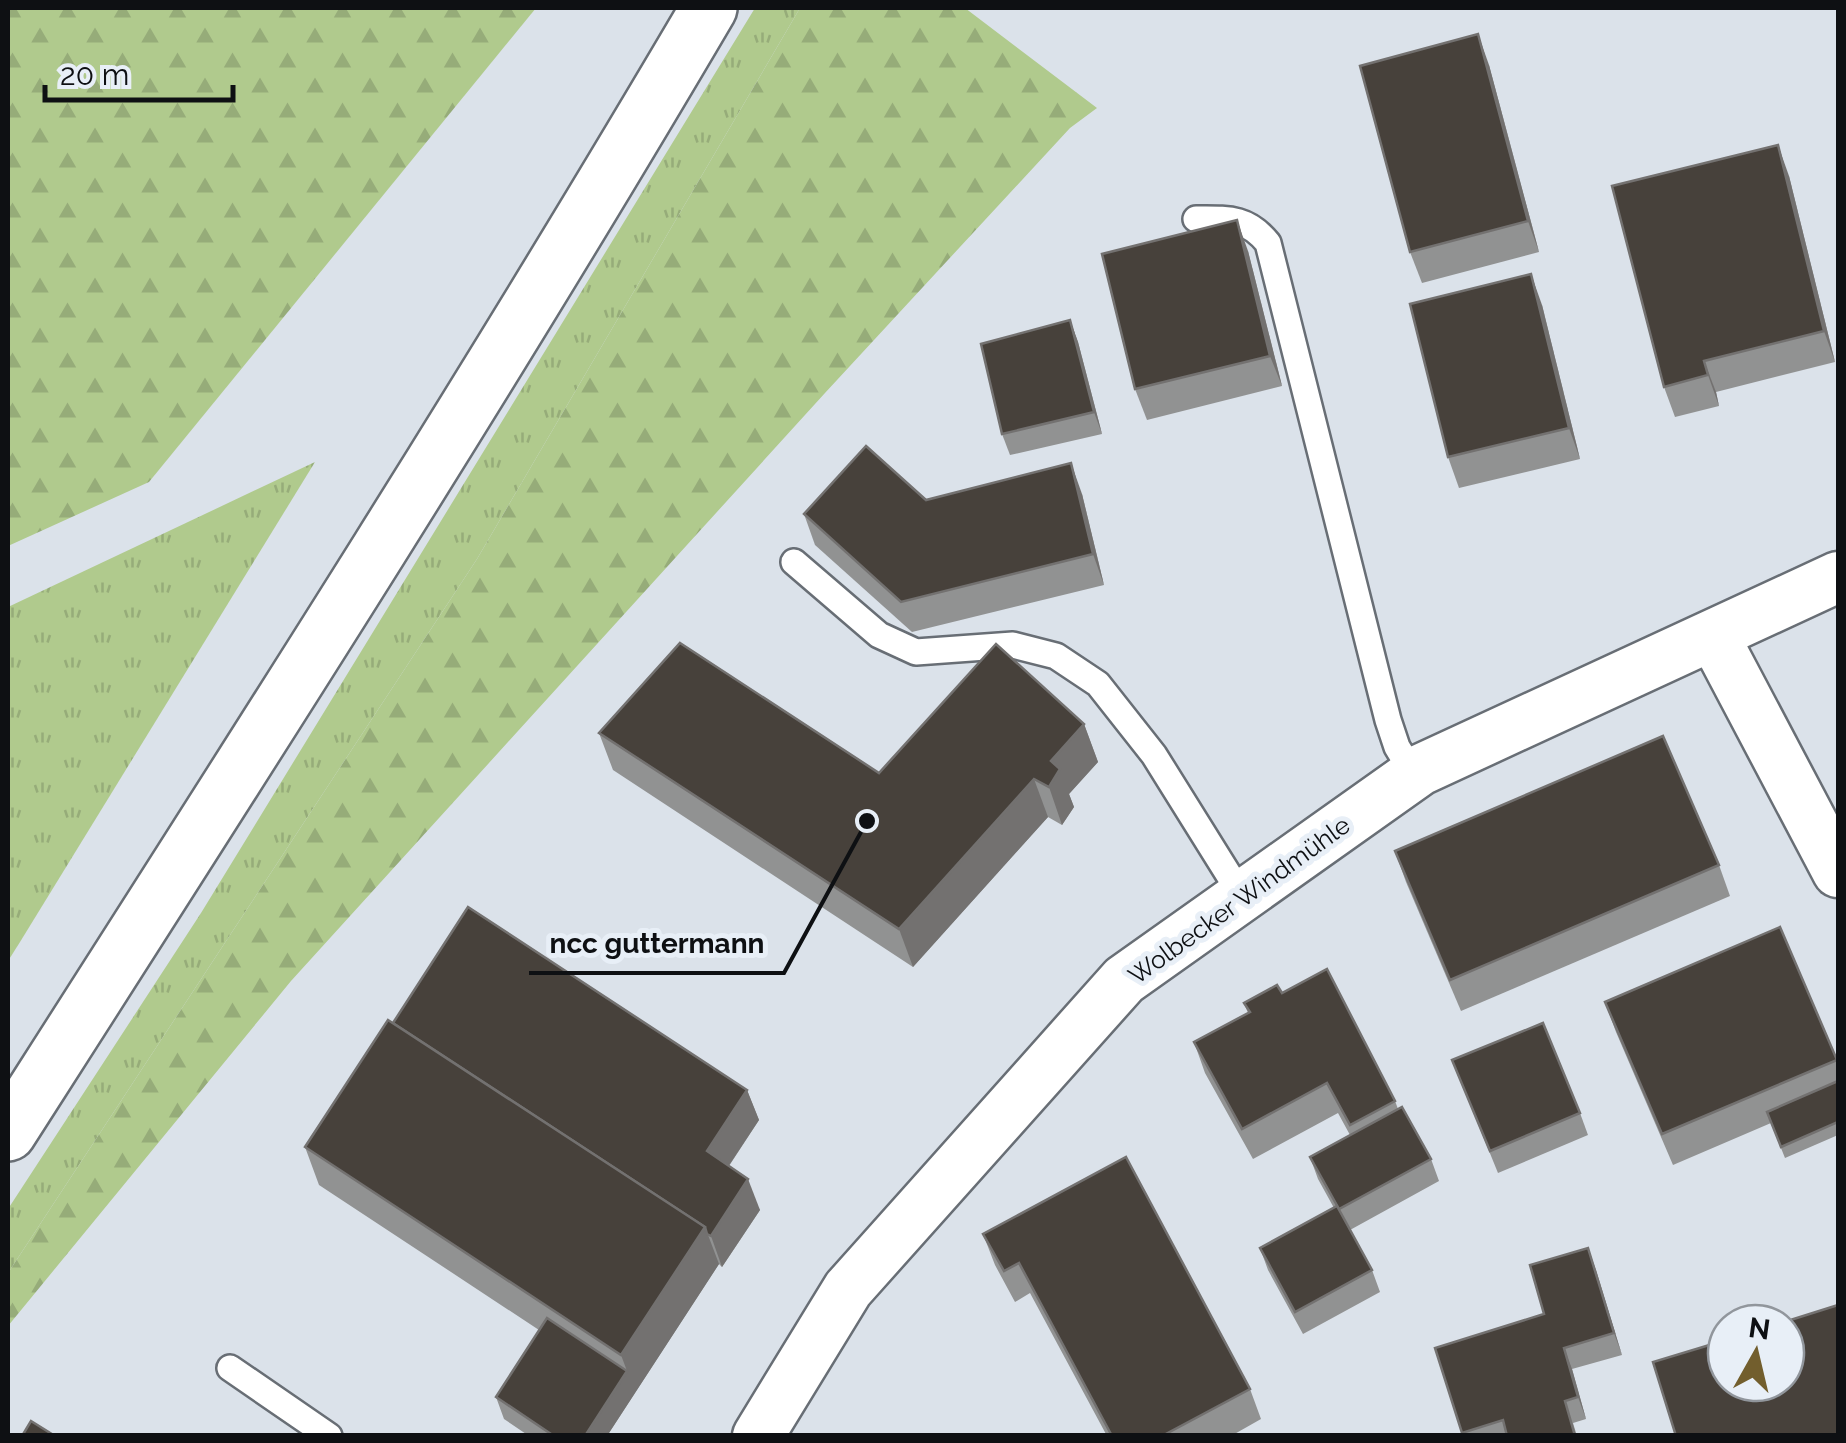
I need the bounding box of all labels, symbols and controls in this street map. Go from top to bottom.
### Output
scale bar [45,40,232,102]
text: 20 m [60,57,129,92]
street label: Wolbecker Windmühle [1122,810,1356,990]
callout: ncc guttermann [529,915,784,973]
text: ncc guttermann [550,927,764,960]
north arrow [1706,1303,1806,1403]
text: N [1747,1311,1772,1347]

